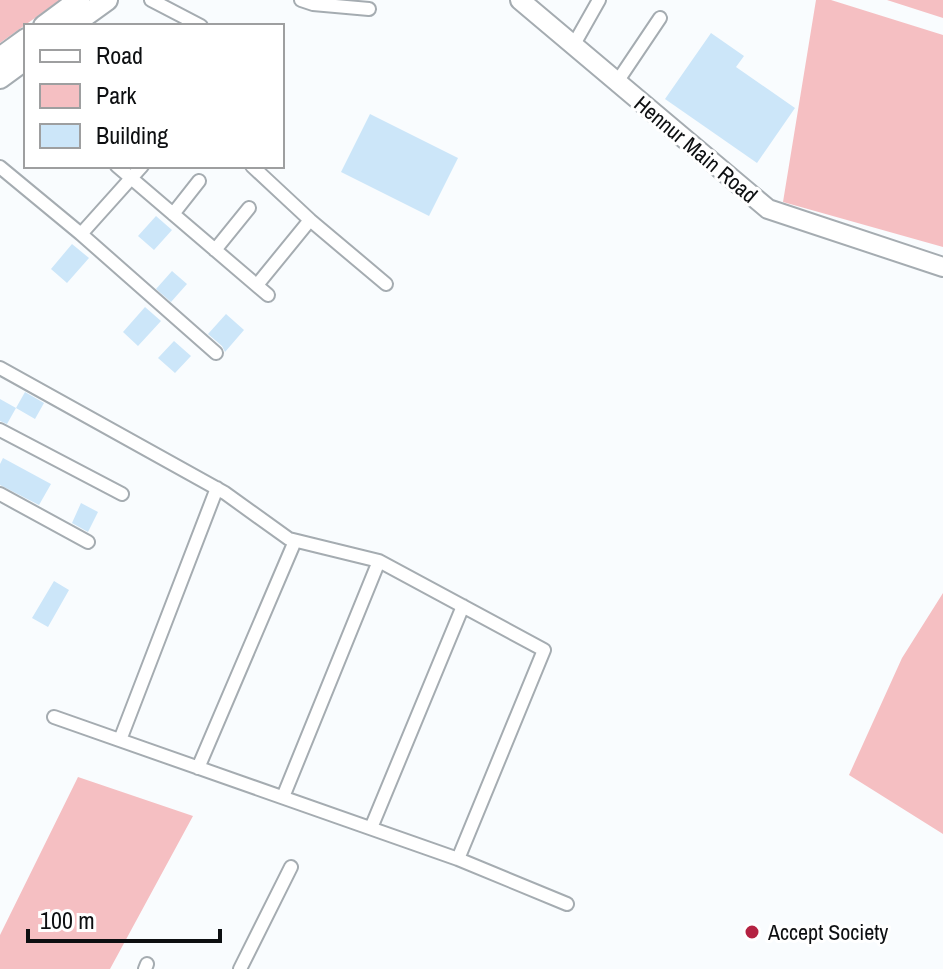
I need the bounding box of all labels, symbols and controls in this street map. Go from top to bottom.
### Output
legend [24,24,284,168]
text: Road [96,39,143,71]
text: Park [96,79,137,111]
street label: Hennur Main Road [628,89,764,209]
text: Building [96,119,168,151]
scale bar [28,893,220,943]
text: 100 m [40,904,95,936]
place label: Accept Society [767,917,888,947]
marker: Accept Society [743,923,761,941]

